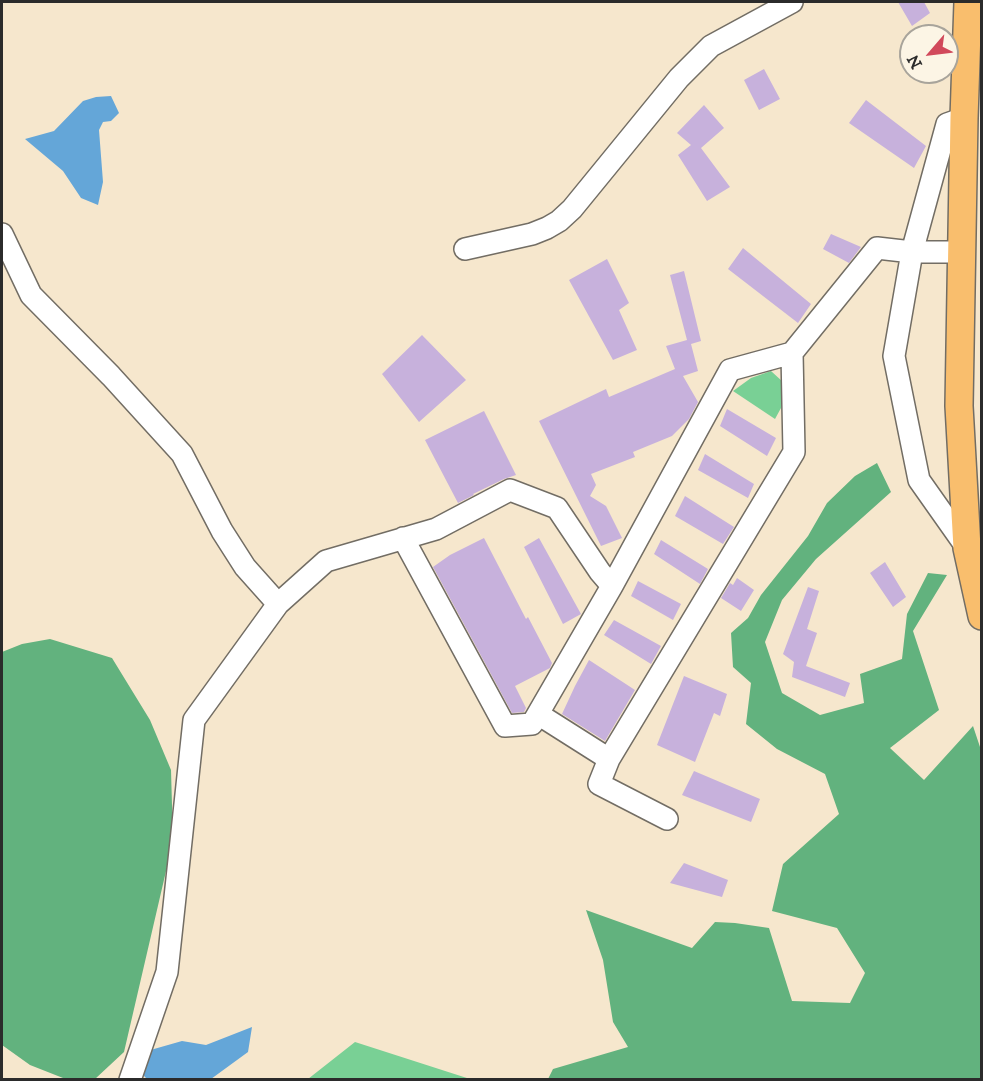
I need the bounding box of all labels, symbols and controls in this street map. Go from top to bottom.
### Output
north arrow [899,24,959,84]
text: N [903,51,927,72]

